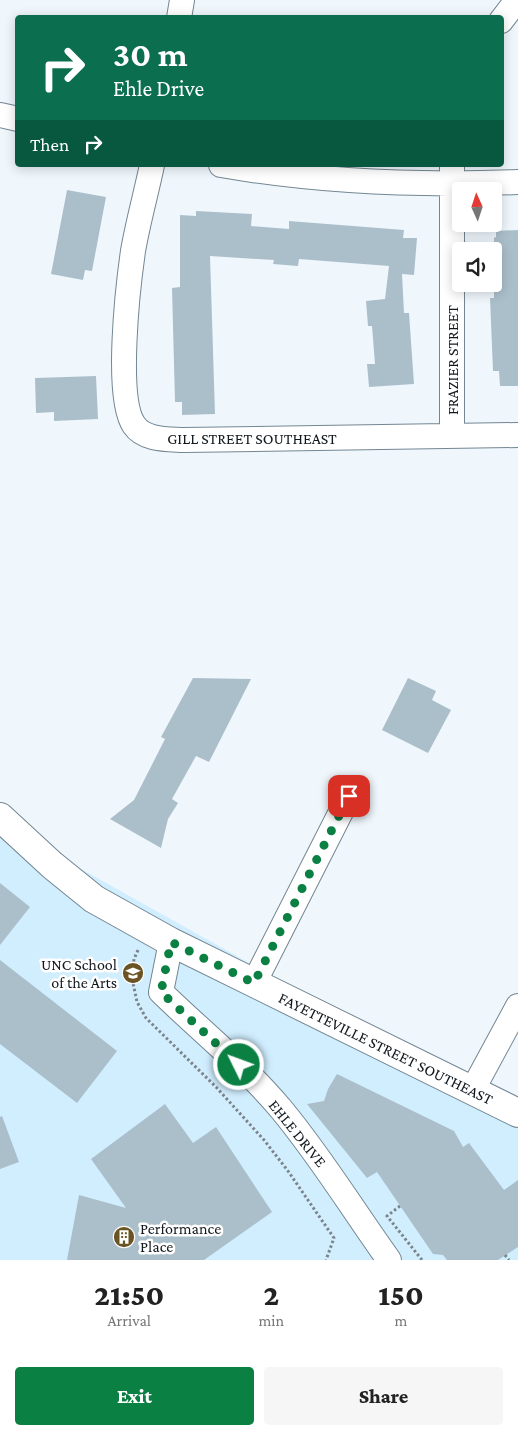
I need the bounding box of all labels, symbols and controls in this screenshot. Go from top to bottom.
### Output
icon: right [30,35,95,100]
text: 30 m [113,35,188,74]
text: Ehle Drive [113,76,204,101]
icon: right [79,130,107,158]
text: Then [30,134,69,155]
north arrow [452,182,502,232]
map controls [452,182,502,292]
button: sound [452,242,502,292]
street label: FRAZIER STREET [444,305,461,415]
street label: GILL STREET SOUTHEAST [167,430,337,447]
pin [328,775,370,817]
icon: arrive [335,782,363,810]
place label: UNC School of the Arts [41,956,117,991]
school or university icon: UNC School of the Arts [121,961,145,985]
street label: FAYETTEVILLE STREET SOUTHEAST [276,989,496,1108]
position arrow [212,1038,264,1090]
street label: EHLE DRIVE [266,1096,330,1170]
place label: Performance Place [140,1220,221,1255]
building icon: Performance Place [112,1225,136,1249]
text: 21:50 [94,1278,164,1311]
text: 2 [263,1278,279,1311]
text: 150 [378,1278,424,1311]
text: Arrival [107,1312,151,1329]
text: min [258,1312,284,1329]
text: m [395,1312,407,1329]
button: Exit [15,1367,254,1425]
button: Share [264,1367,503,1425]

